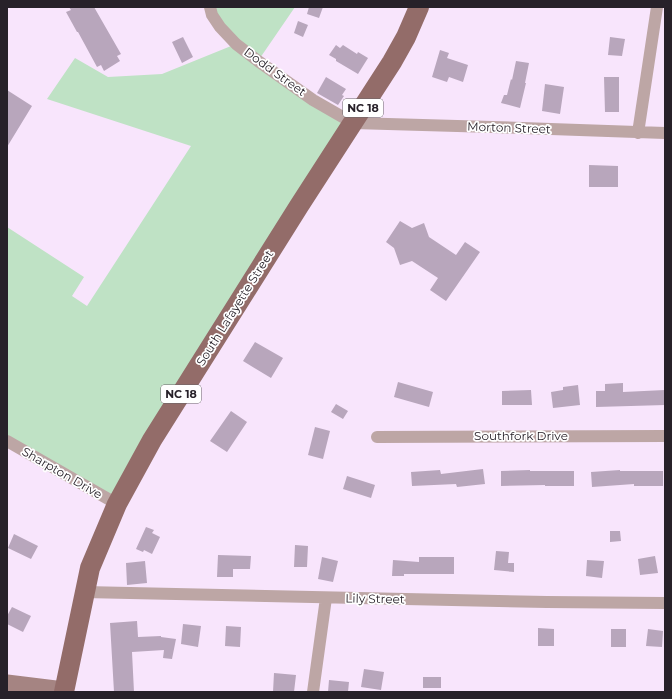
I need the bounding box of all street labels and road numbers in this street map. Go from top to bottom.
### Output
street label: Dodd Street [241,44,309,99]
road number: NC 18 [343,99,383,117]
street label: Morton Street [467,119,551,136]
street label: South Lafayette Street [193,247,276,368]
road number: NC 18 [161,385,201,403]
street label: Southfork Drive [474,428,568,443]
street label: Sharpton Drive [19,443,105,502]
street label: Lily Street [345,590,405,607]

